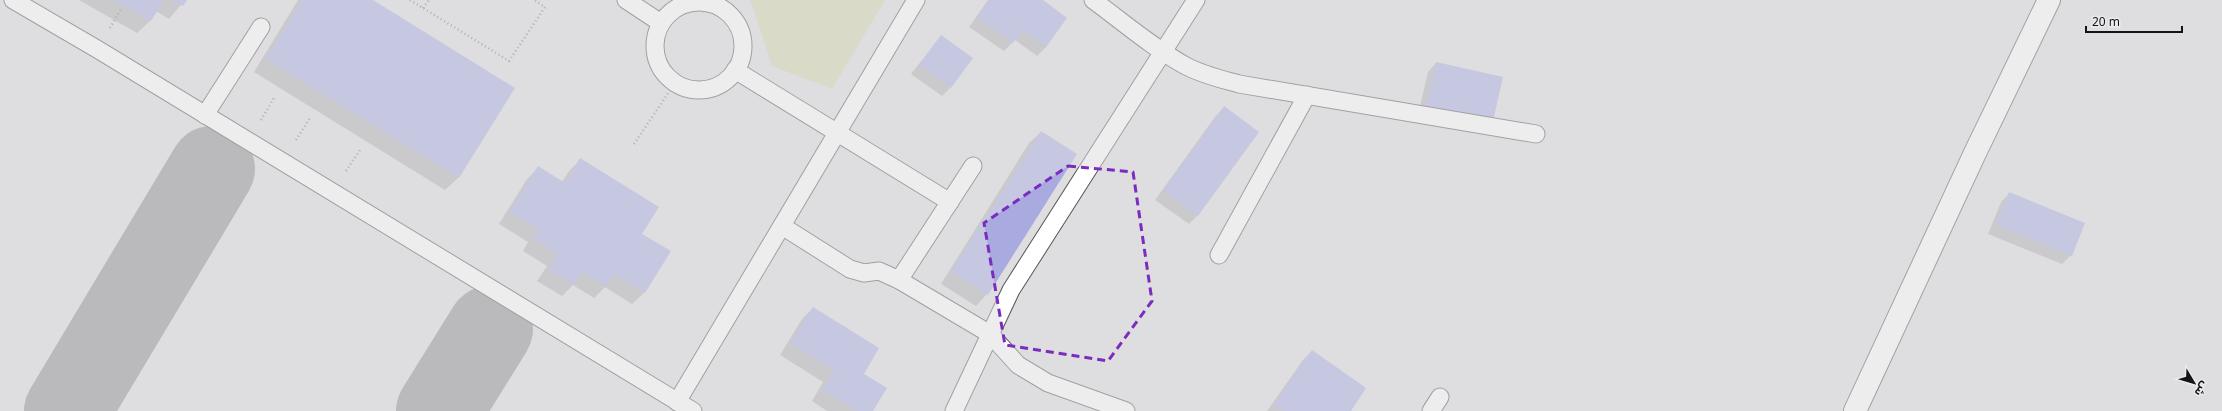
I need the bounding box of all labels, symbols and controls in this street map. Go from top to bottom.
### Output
scale bar [2086,8,2182,34]
text: 20 m [2092,13,2120,30]
north arrow [2174,363,2214,403]
text: ش [2192,379,2213,400]

